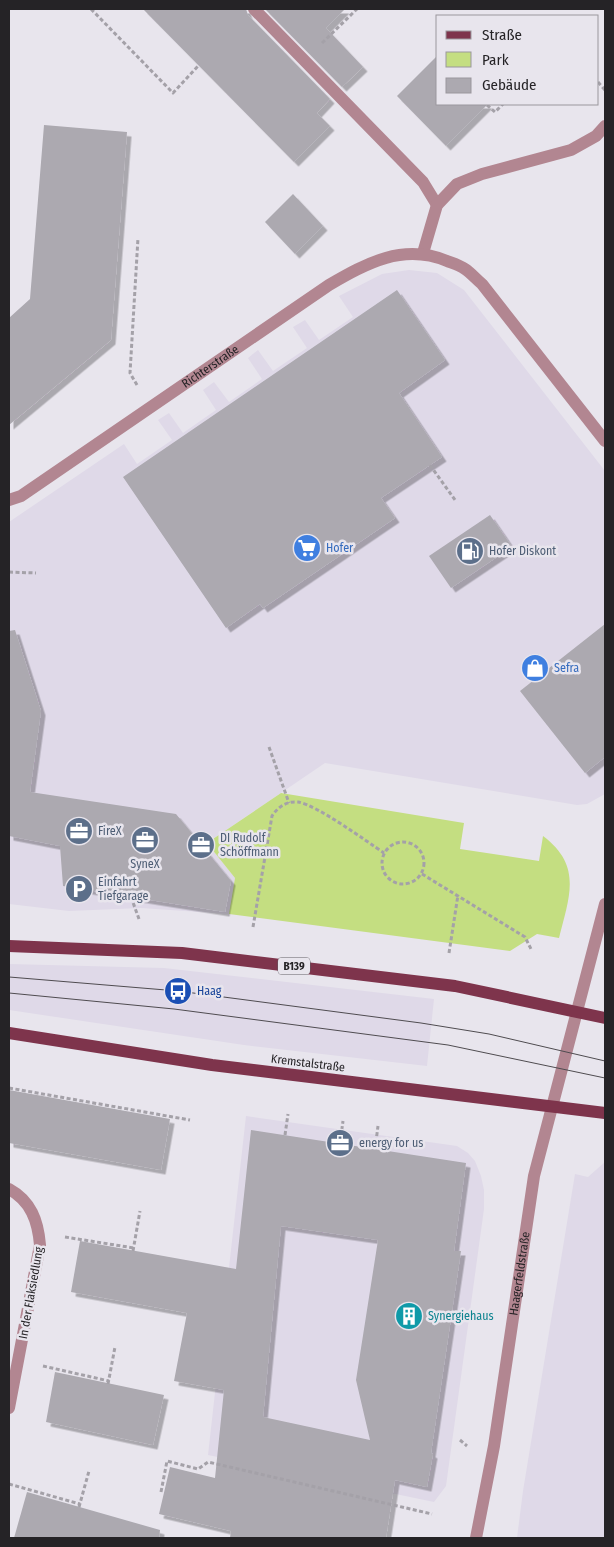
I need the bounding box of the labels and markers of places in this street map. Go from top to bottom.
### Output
supermarket icon: Hofer [292,533,322,563]
fuel station icon: Hofer Diskont [455,536,485,566]
place label: Hofer [326,541,354,555]
place label: Hofer Diskont [489,544,556,558]
shop icon: Sefra [520,653,550,683]
place label: Sefra [554,661,579,675]
office icon: FireX [64,816,94,846]
place label: FireX [98,824,122,838]
office icon: SyneX [130,825,160,855]
office icon: DI Rudolf Schöffmann [186,830,216,860]
place label: DI Rudolf Schöffmann [220,831,279,859]
place label: SyneX [130,857,160,871]
parking icon: Einfahrt Tiefgarage [64,874,94,904]
place label: Einfahrt Tiefgarage [98,875,148,903]
bus stop icon: Haag [163,976,193,1006]
place label: Haag [197,984,222,998]
office icon: energy for us [325,1128,355,1158]
place label: energy for us [359,1136,423,1150]
building icon: Synergiehaus [394,1301,424,1331]
place label: Synergiehaus [428,1309,494,1323]

